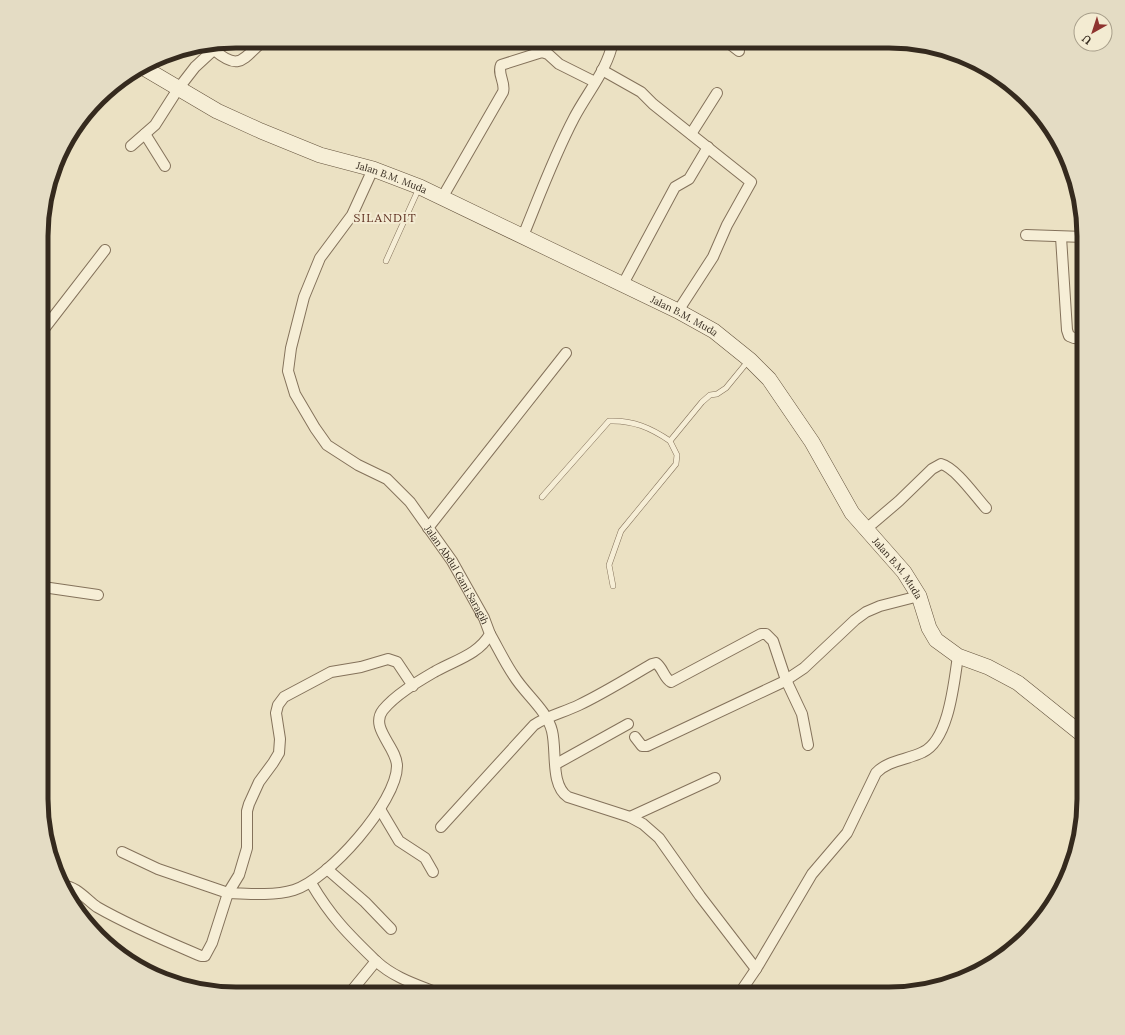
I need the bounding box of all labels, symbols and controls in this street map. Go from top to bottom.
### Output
north arrow [1073,12,1113,52]
text: U [1079,31,1094,48]
street label: Jalan B.M. Muda [354,159,429,197]
district label: SILANDIT [353,210,417,225]
street label: Jalan B.M. Muda [647,292,721,339]
street label: Jalan Abdul Gani Saragih [421,522,492,626]
street label: Jalan B.M. Muda [869,534,925,602]

